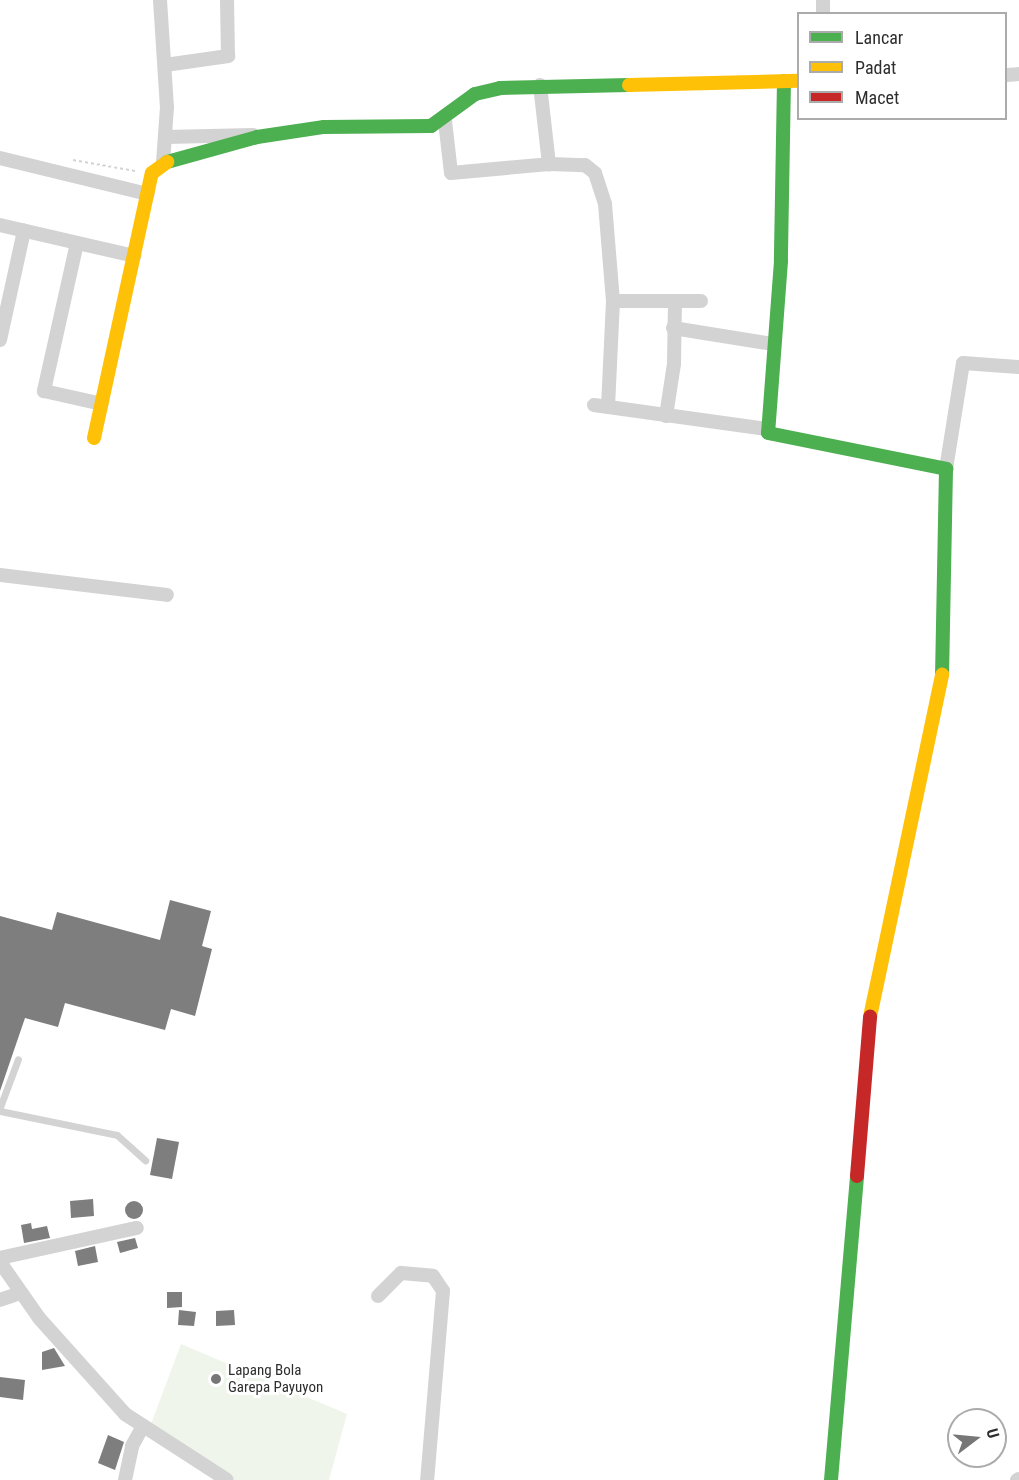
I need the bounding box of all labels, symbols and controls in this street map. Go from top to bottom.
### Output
legend [797,12,1007,120]
text: Lancar [855,27,903,48]
text: Padat [855,57,896,78]
text: Macet [855,87,899,108]
place label: Lapang Bola Garepa Payuyon [228,1361,323,1396]
marker: Lapang Bola Garepa Payuyon [209,1372,223,1386]
north arrow [947,1408,1007,1468]
text: U [982,1426,1003,1440]

